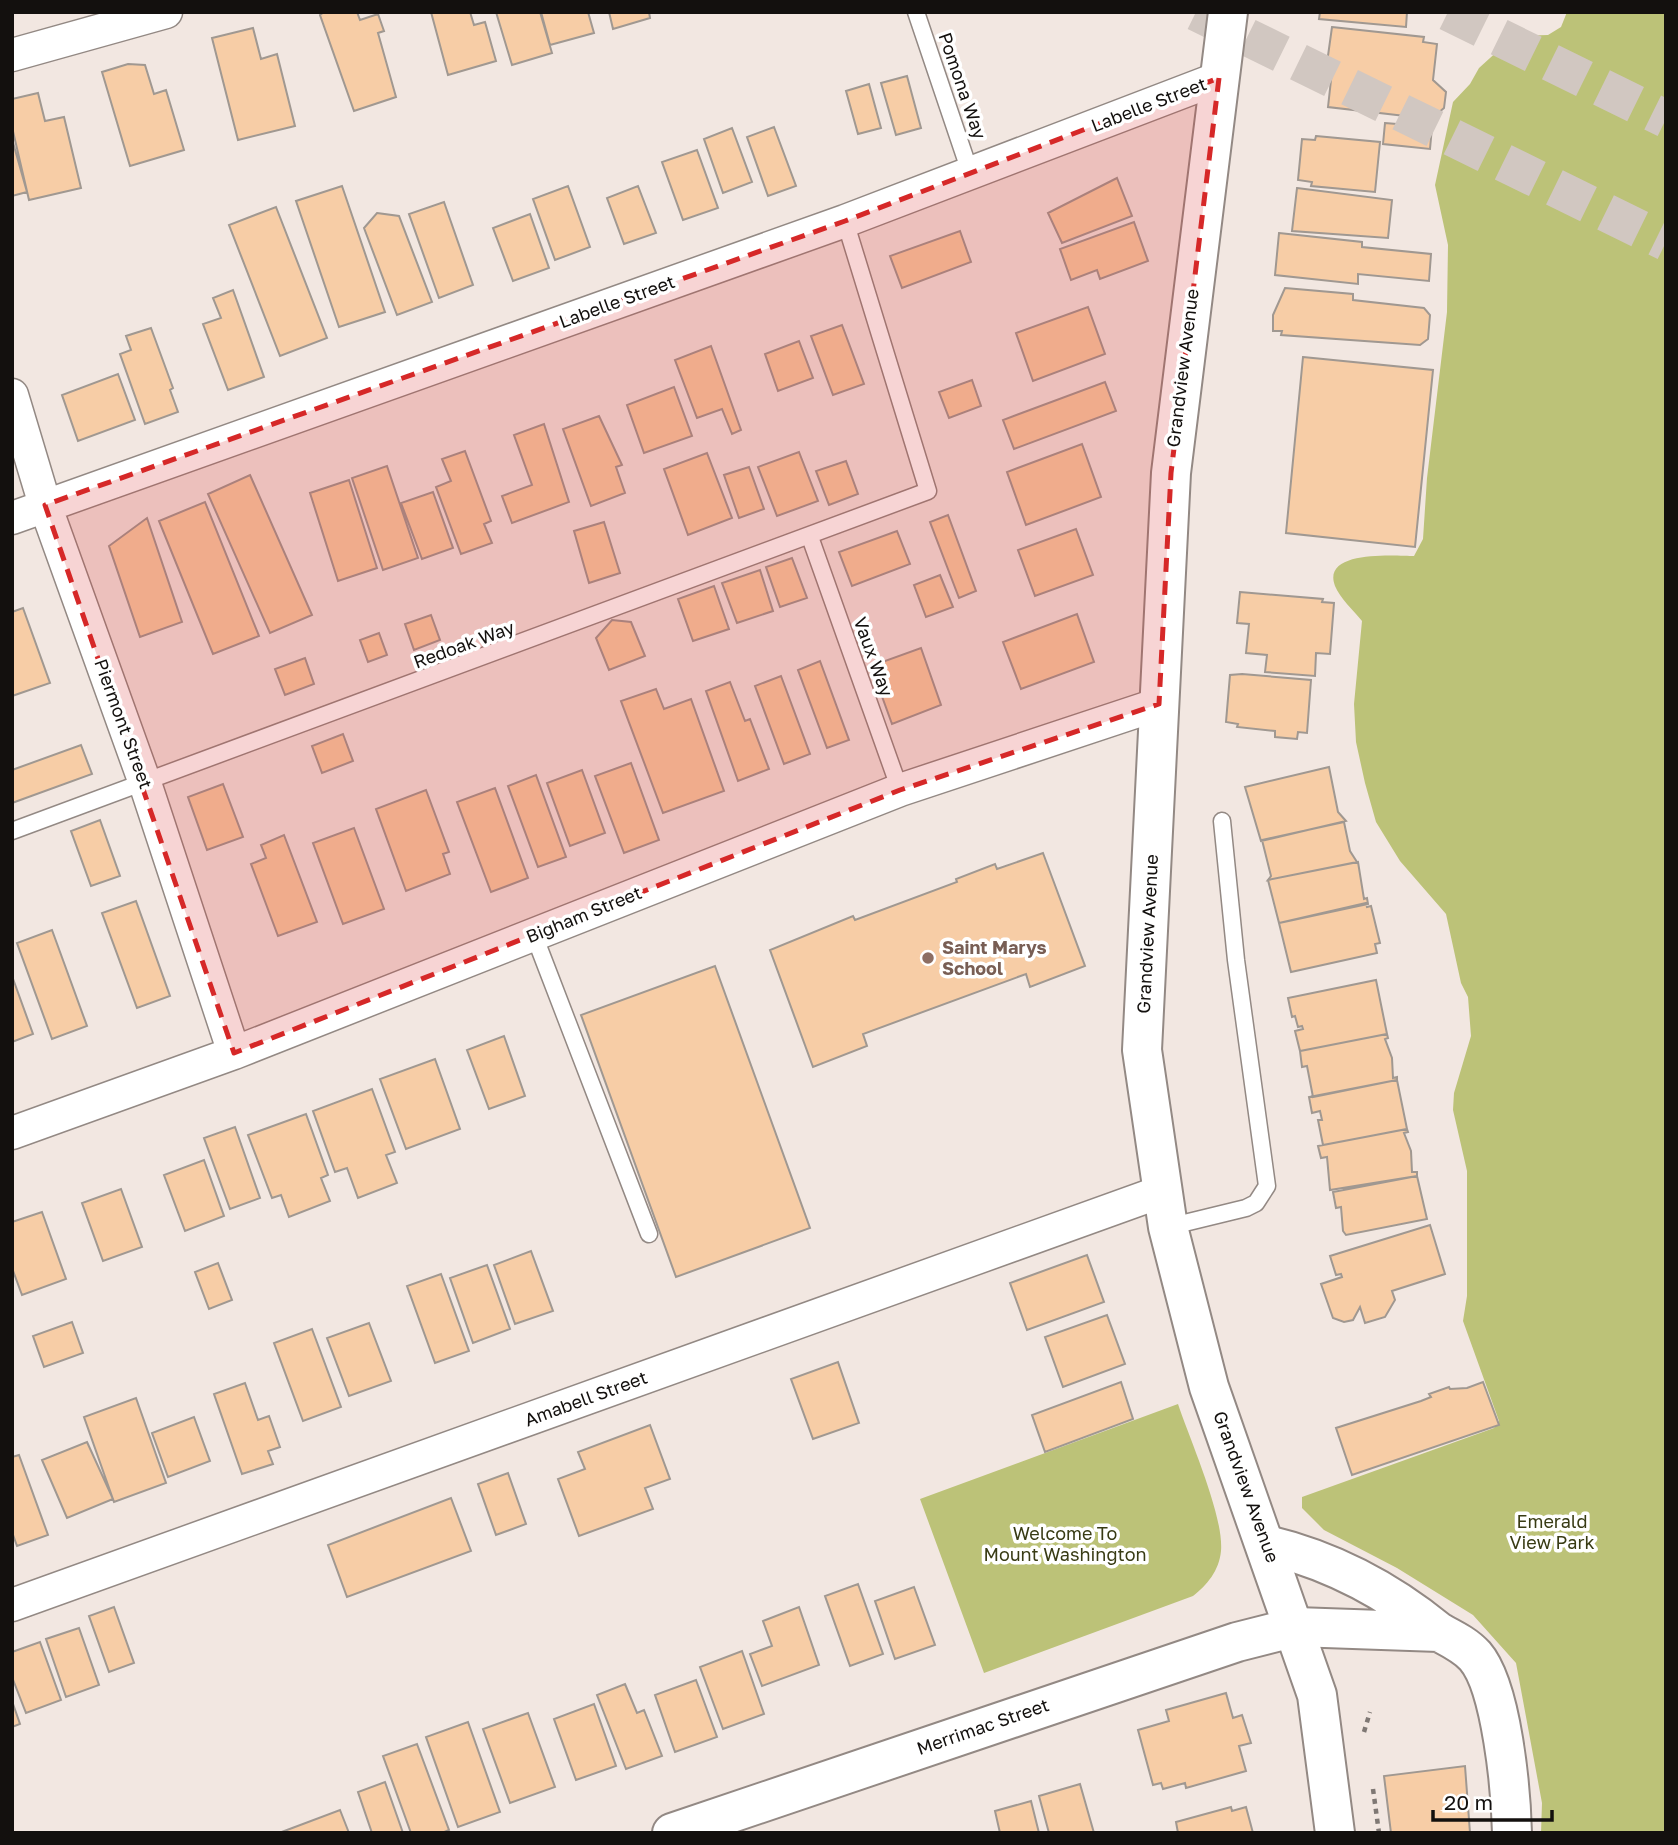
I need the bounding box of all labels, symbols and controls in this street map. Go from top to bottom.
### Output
street label: Pomona Way [934,29,991,142]
street label: Labelle Street [1088,72,1209,136]
street label: Labelle Street [556,270,678,332]
street label: Grandview Avenue [1161,287,1203,448]
street label: Vaux Way [849,614,898,699]
street label: Redoak Way [410,616,517,672]
street label: Piermont Street [90,656,158,792]
street label: Grandview Avenue [1132,854,1162,1014]
street label: Bigham Street [523,881,645,947]
place label: Saint Marys School [942,936,1047,979]
marker: Saint Marys School [920,950,936,966]
street label: Amabell Street [521,1366,650,1430]
street label: Grandview Avenue [1209,1408,1285,1565]
park label: Emerald View Park [1509,1510,1595,1553]
park label: Welcome To Mount Washington [983,1522,1147,1565]
street label: Merrimac Street [914,1693,1052,1759]
scale bar [1433,1778,1552,1822]
text: 20 m [1444,1789,1493,1815]

